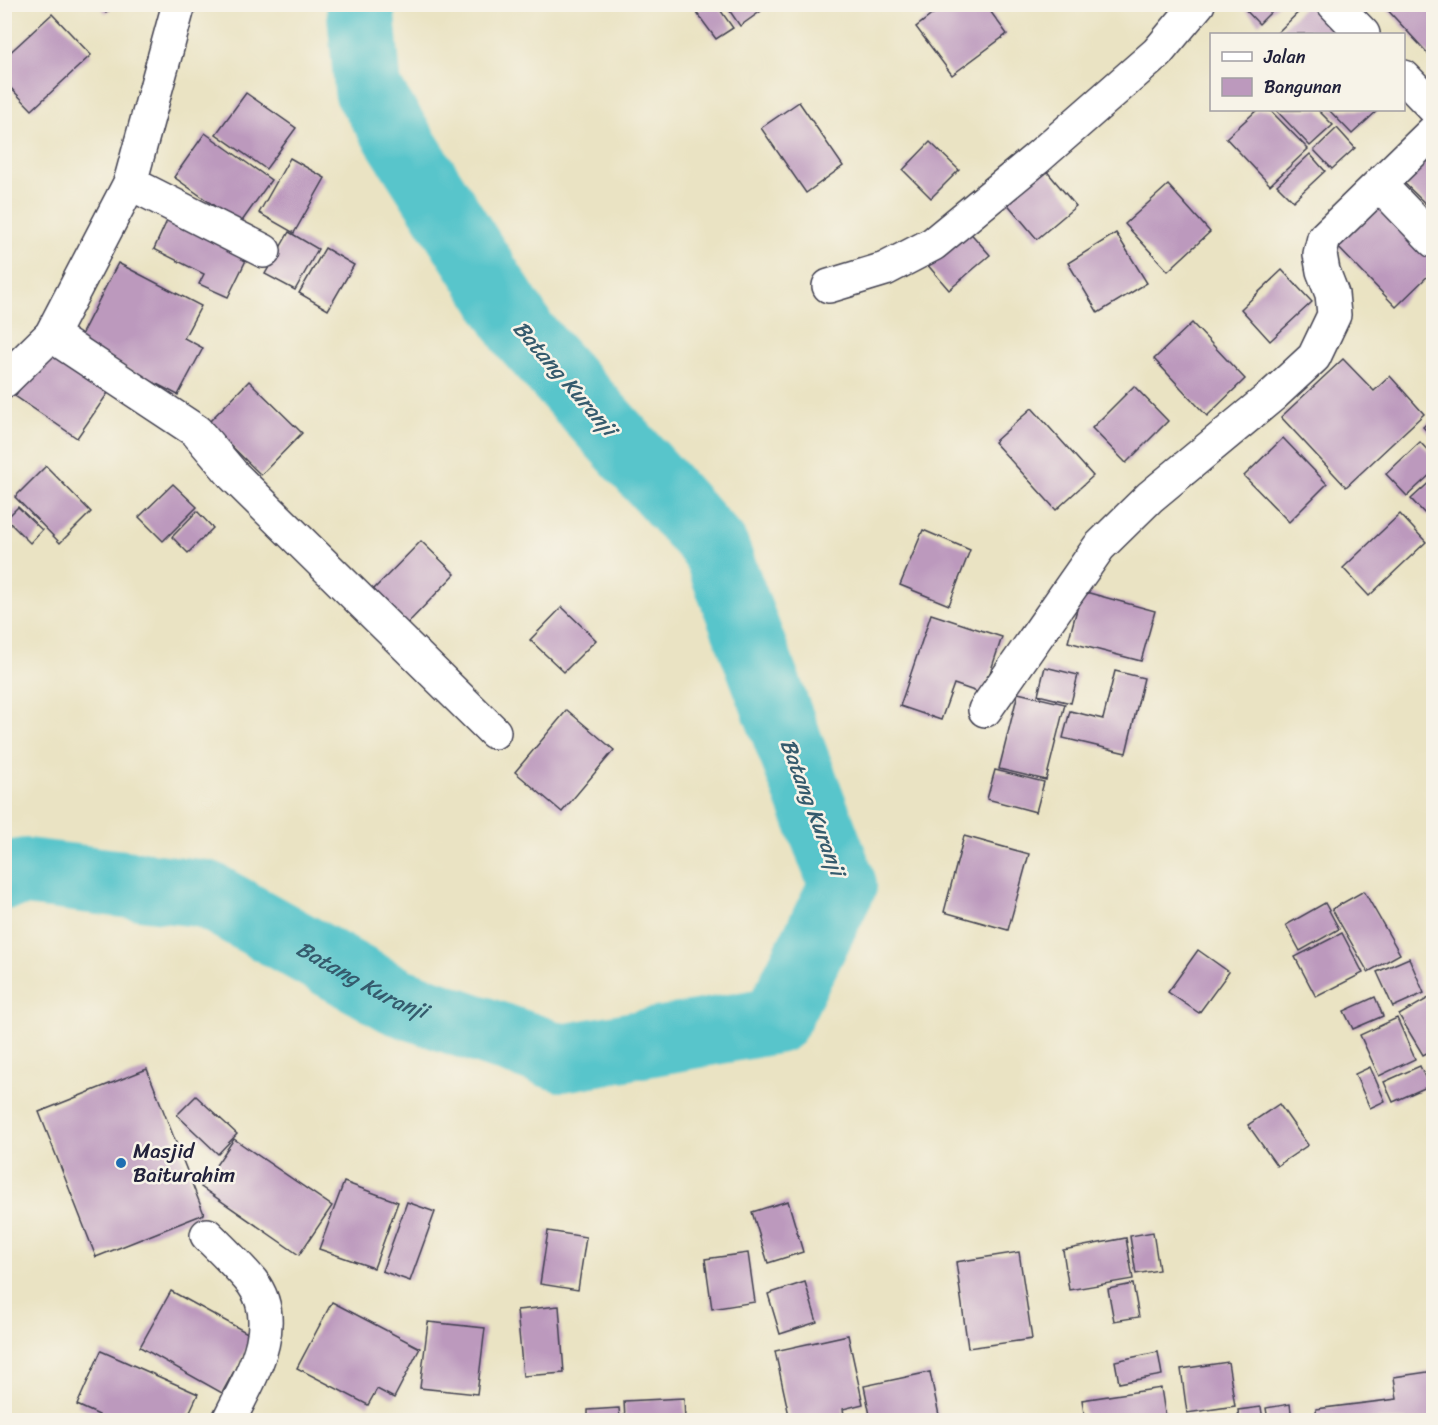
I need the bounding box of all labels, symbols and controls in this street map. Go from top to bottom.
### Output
legend [1210,33,1405,111]
text: Jalan [1263,41,1306,73]
text: Bangunan [1264,71,1342,103]
water label: Batang Kuranji [503,311,630,449]
water label: Batang Kuranji [769,733,859,886]
water label: Batang Kuranji [289,929,438,1031]
place label: Masjid Baiturahim [133,1132,235,1194]
marker: Masjid Baiturahim [114,1156,128,1170]

